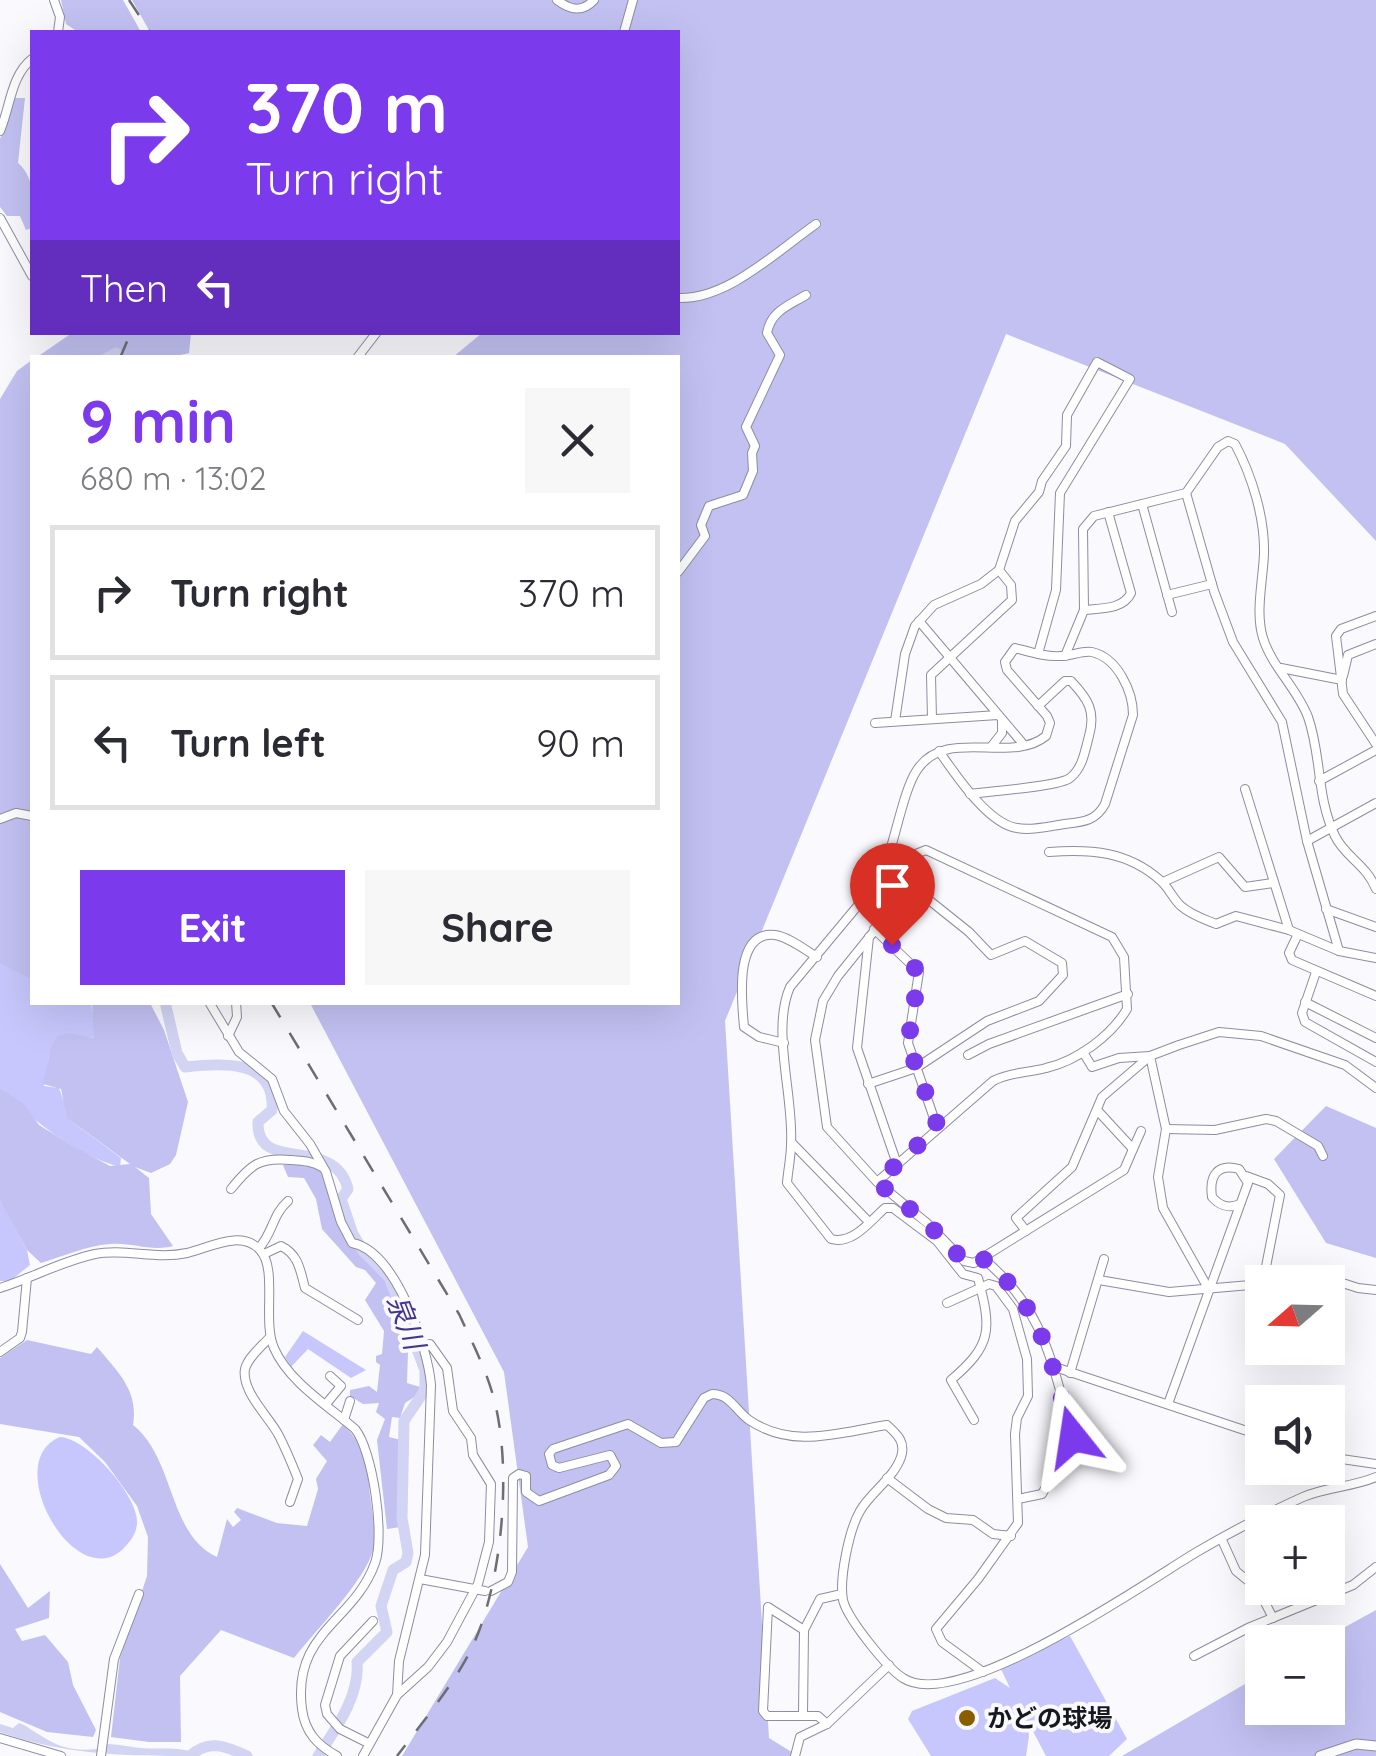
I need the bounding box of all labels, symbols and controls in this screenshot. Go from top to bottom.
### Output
text: 370 m [245,63,448,151]
icon: right [80,70,210,200]
text: Turn right [245,150,444,206]
icon: left [188,260,243,315]
text: Then [80,264,168,312]
text: 9 min [80,383,236,458]
button: close [525,388,630,493]
text: 680 m · 13:02 [80,458,267,498]
icon: right [85,565,140,620]
text: Turn right [170,569,349,617]
text: 370 m [518,569,625,617]
icon: left [85,715,140,770]
text: Turn left [170,719,326,767]
text: 90 m [536,719,625,767]
pin [850,843,935,946]
icon: arrive [865,858,920,913]
button: Exit [80,870,345,985]
button: Share [365,870,630,985]
north arrow [1245,1265,1345,1365]
map controls [1245,1265,1345,1725]
water label: 泉川 [380,1289,434,1357]
position arrow [1021,1385,1125,1489]
button: sound [1245,1385,1345,1485]
button: + [1245,1505,1345,1605]
button: − [1245,1625,1345,1725]
place label: かどの球場 [987,1702,1112,1733]
marker: かどの球場 [956,1707,978,1729]

